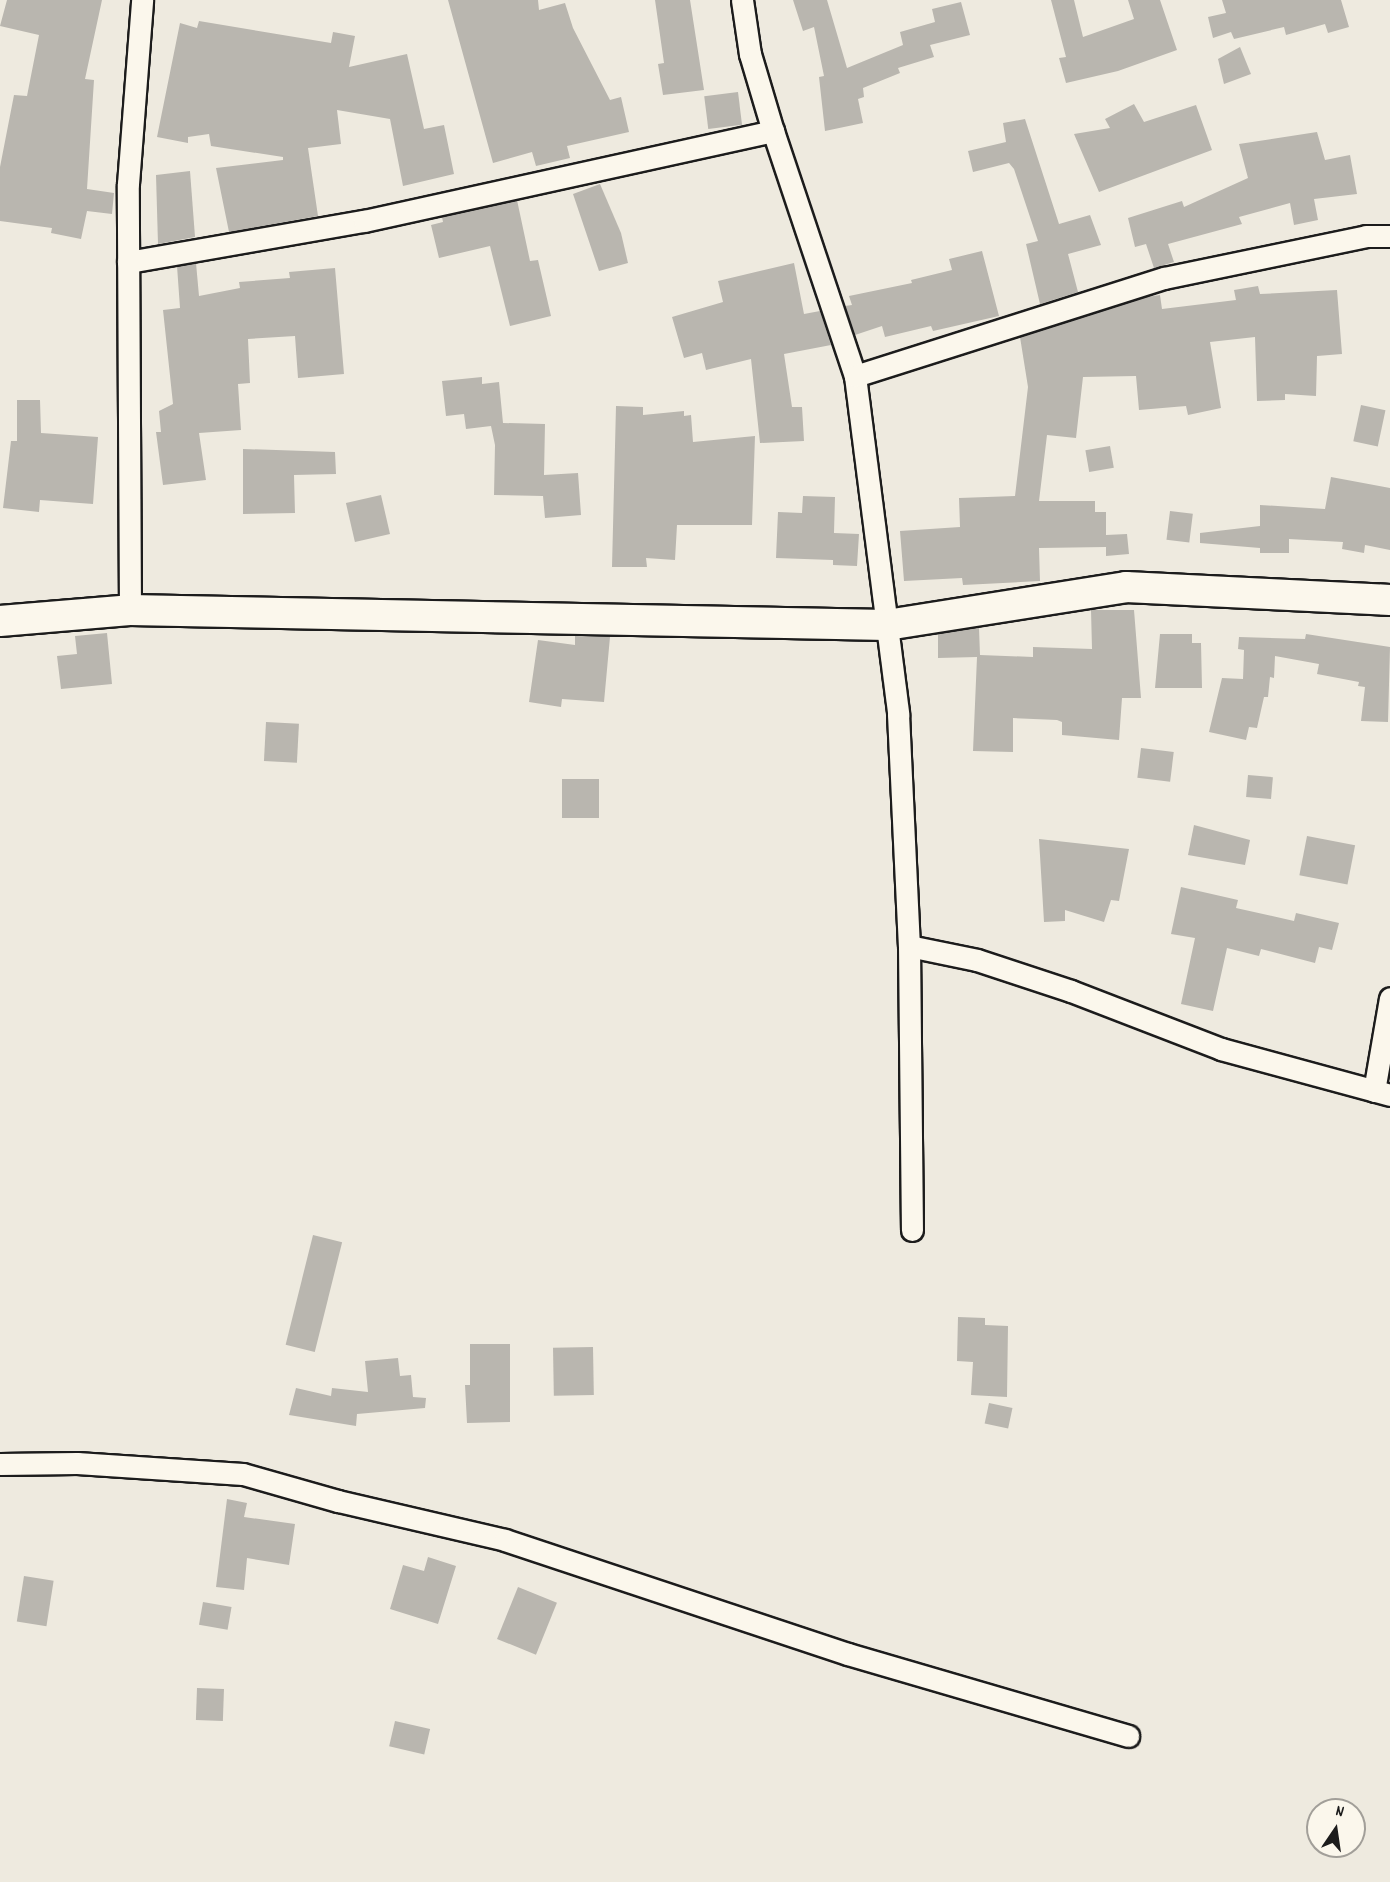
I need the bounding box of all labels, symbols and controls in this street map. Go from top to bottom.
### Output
north arrow [1306,1798,1366,1858]
text: N [1333,1800,1346,1824]

